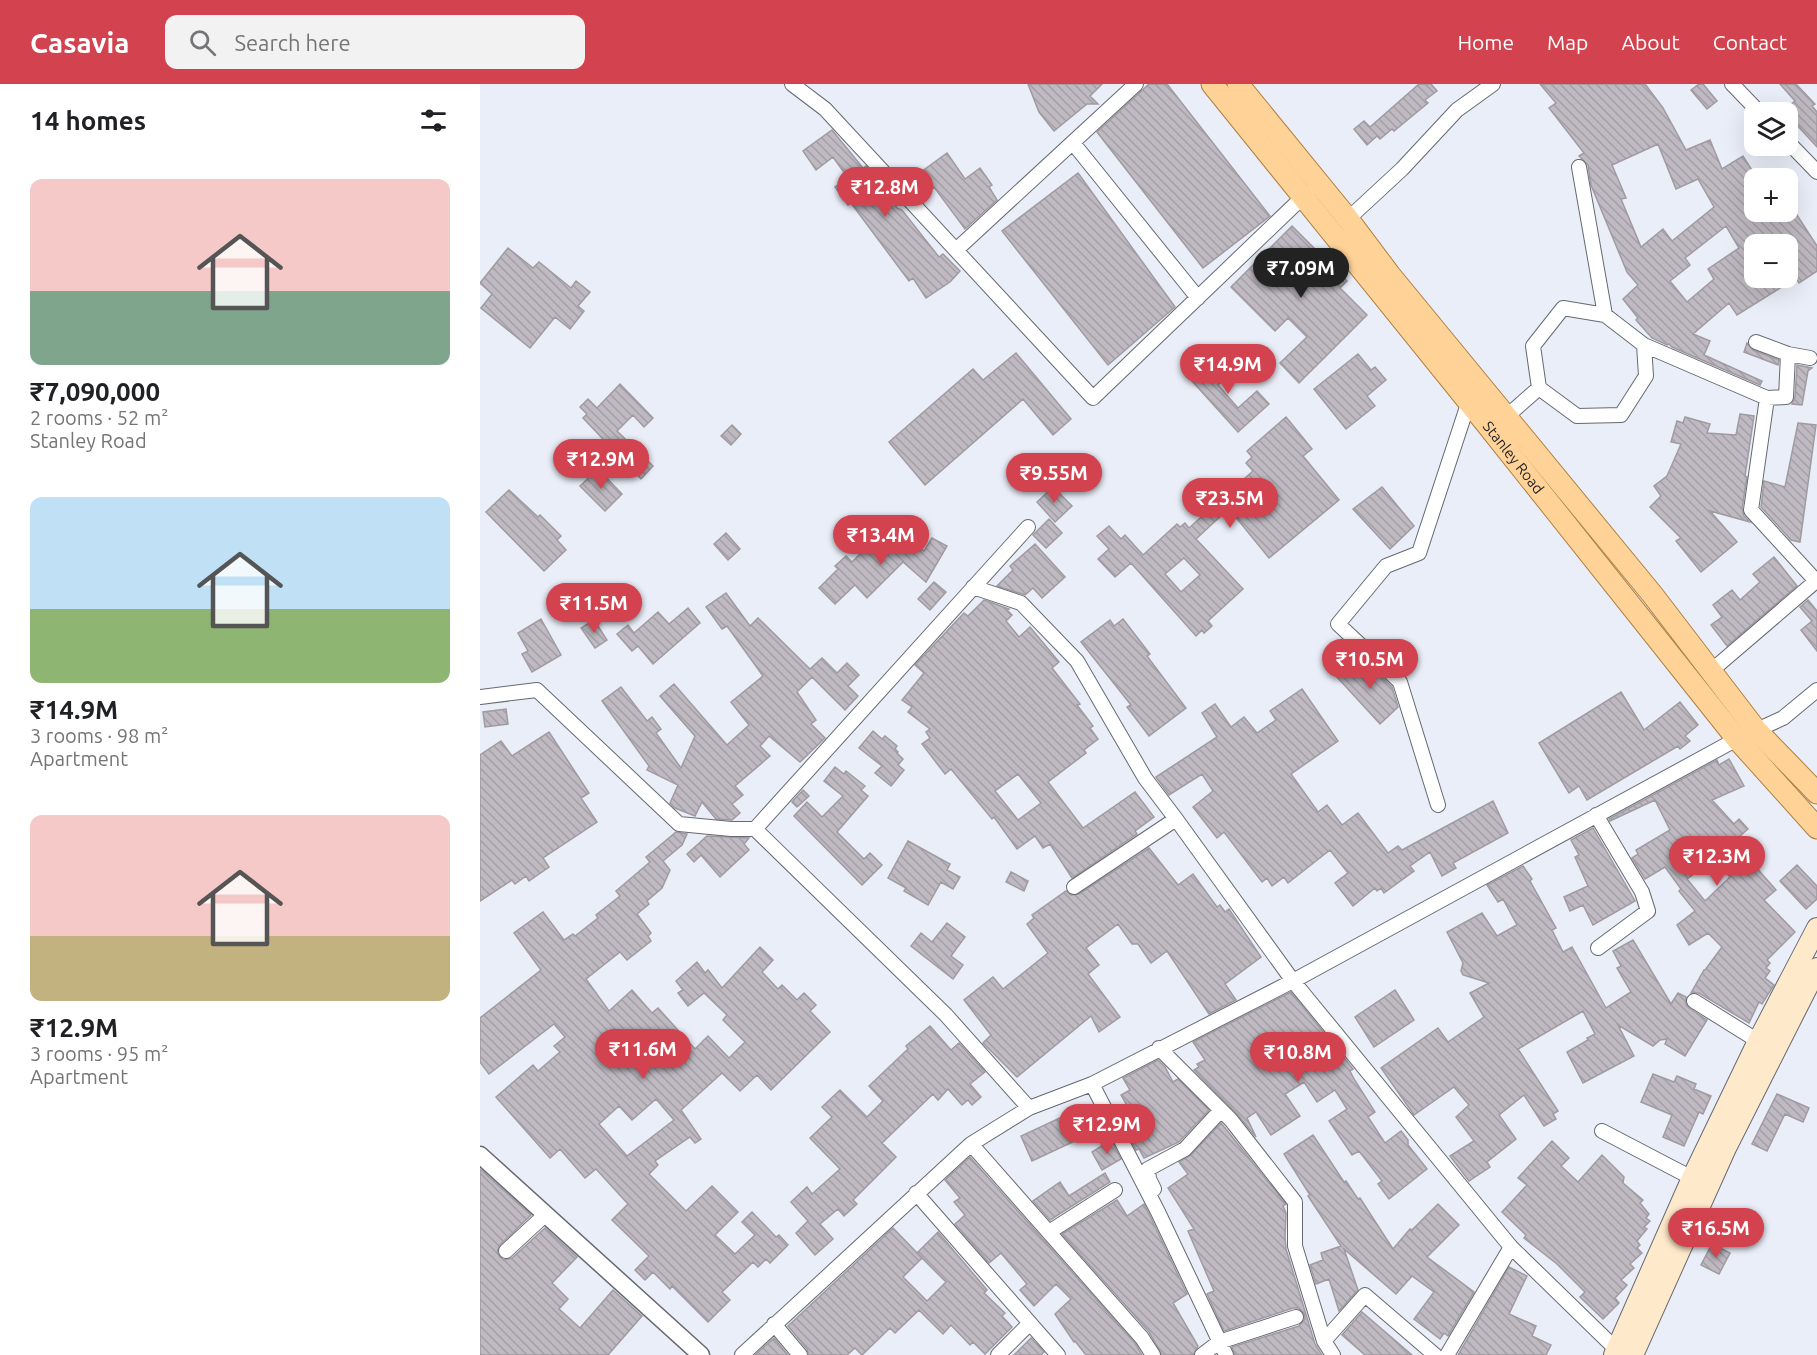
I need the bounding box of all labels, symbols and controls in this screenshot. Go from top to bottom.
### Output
search box [165,15,585,69]
icon: search [186,26,219,59]
text: Casavia [30,27,129,58]
text: Search here [234,30,351,55]
text: Home [1457,30,1514,54]
text: Map [1547,30,1588,54]
text: About [1621,30,1680,54]
text: Contact [1713,30,1787,54]
map controls [1744,102,1798,288]
button: layers [1744,102,1798,156]
icon: filters [417,104,450,137]
text: 14 homes [30,106,146,135]
pin: ₹12.8M [836,167,934,218]
button: + [1744,168,1798,222]
text: ₹12.8M [851,175,919,198]
icon: home [186,218,294,326]
button: − [1744,234,1798,288]
pin: ₹7.09M [1252,248,1350,299]
text: ₹7.09M [1267,256,1335,279]
pin: ₹14.9M [1179,344,1277,395]
text: ₹14.9M [1194,352,1262,375]
text: ₹7,090,000 [30,377,160,406]
text: 2 rooms · 52 m² [30,406,168,429]
street label: Stanley Road [1480,418,1548,497]
text: Stanley Road [30,429,147,452]
pin: ₹12.9M [552,439,650,490]
text: ₹12.9M [567,447,635,470]
pin: ₹9.55M [1005,453,1103,504]
text: ₹9.55M [1020,461,1088,484]
pin: ₹23.5M [1181,478,1279,529]
text: ₹23.5M [1196,486,1264,509]
pin: ₹13.4M [832,515,930,566]
text: ₹13.4M [847,523,915,546]
icon: home [186,536,294,644]
pin: ₹11.5M [545,583,643,634]
text: ₹11.5M [560,591,628,614]
pin: ₹10.5M [1321,639,1419,690]
text: ₹10.5M [1336,647,1404,670]
text: ₹14.9M [30,695,118,724]
text: 3 rooms · 98 m² [30,724,168,747]
text: Apartment [30,747,128,770]
pin: ₹12.3M [1668,836,1766,887]
text: ₹12.3M [1683,844,1751,867]
icon: home [186,854,294,962]
text: ₹12.9M [30,1013,118,1042]
pin: ₹11.6M [594,1029,692,1080]
pin: ₹10.8M [1249,1032,1347,1083]
text: ₹11.6M [609,1037,677,1060]
text: ₹10.8M [1264,1040,1332,1063]
text: 3 rooms · 95 m² [30,1042,168,1065]
text: Apartment [30,1065,128,1088]
pin: ₹12.9M [1058,1104,1156,1155]
text: ₹12.9M [1073,1112,1141,1135]
pin: ₹16.5M [1667,1208,1765,1259]
text: ₹16.5M [1682,1216,1750,1239]

